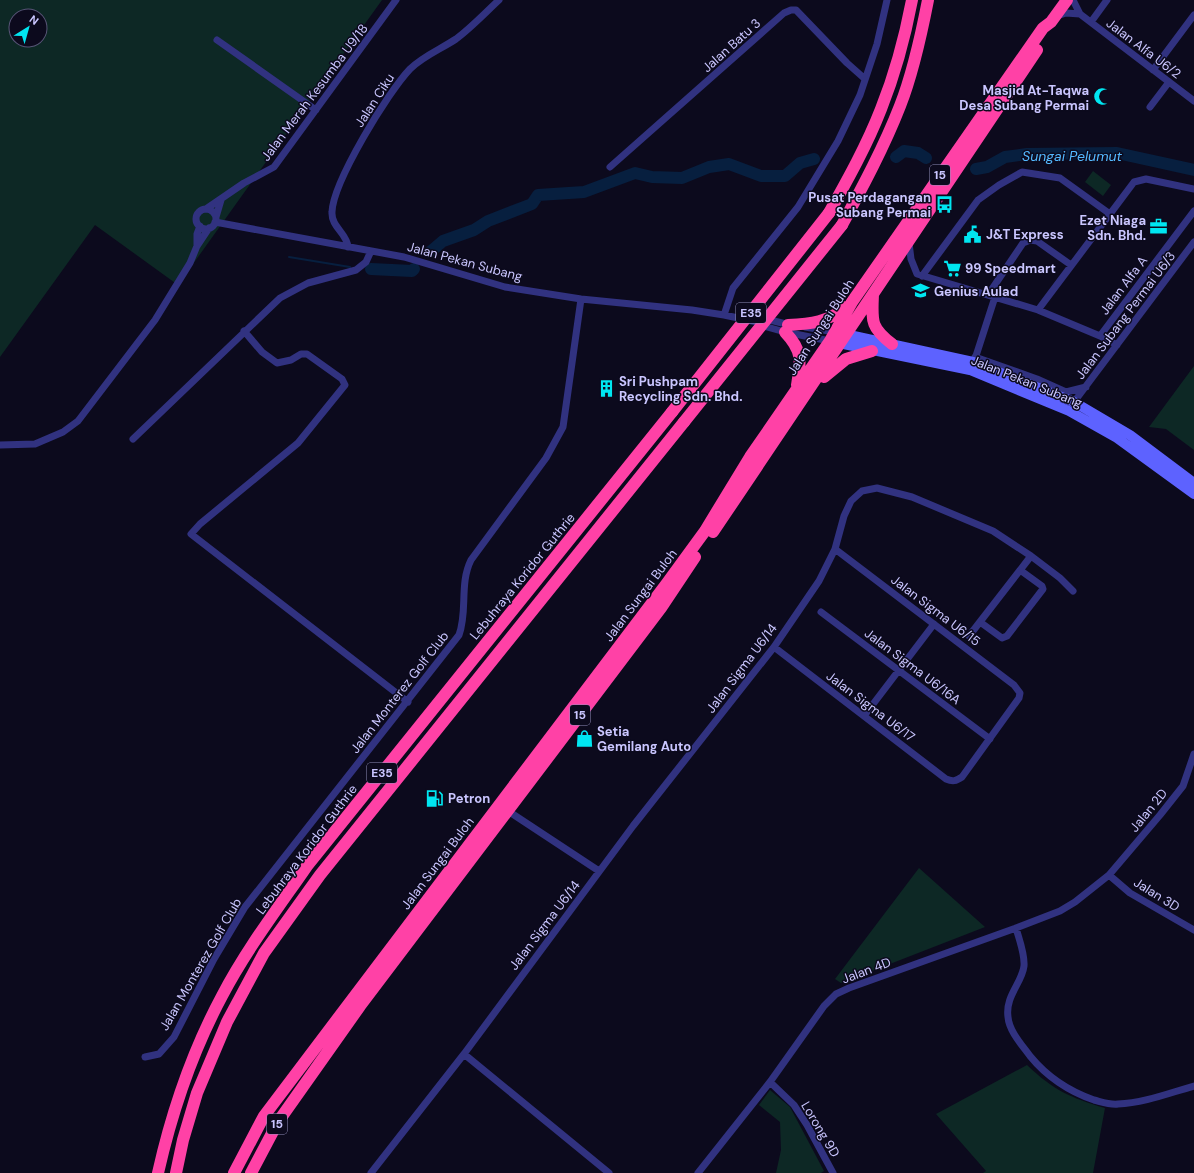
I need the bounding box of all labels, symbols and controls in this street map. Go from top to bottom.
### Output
north arrow [8,8,48,48]
text: N [27,12,41,28]
street label: Jalan Batu 3 [699,15,764,76]
street label: Jalan Alfa U6/2 [1103,15,1185,82]
street label: Jalan Merah Kesumba U9/18 [257,20,372,164]
street label: Jalan Ciku [351,70,398,130]
place label: Masjid At-Taqwa Desa Subang Permai [959,82,1089,114]
mosque icon: Masjid At-Taqwa Desa Subang Permai [1092,87,1112,107]
water label: Sungai Pelumut [1022,147,1123,165]
road number: 15 [930,165,950,185]
place label: Pusat Perdagangan Subang Permai [808,189,931,221]
bus stop icon: Pusat Perdagangan Subang Permai [934,194,954,214]
place label: Ezet Niaga Sdn. Bhd. [1080,212,1146,244]
office icon: Ezet Niaga Sdn. Bhd. [1149,217,1169,237]
public building icon: J&T Express [963,224,983,244]
place label: J&T Express [986,226,1064,243]
street label: Jalan Pekan Subang [405,238,524,285]
street label: Jalan Subang Permai U6/3 [1072,248,1179,383]
street label: Jalan Alfa A [1096,252,1151,318]
supermarket icon: 99 Speedmart [942,258,962,278]
place label: 99 Speedmart [965,260,1056,277]
street label: Jalan Sungai Buloh [783,276,858,379]
school or university icon: Genius Aulad [911,281,931,301]
place label: Genius Aulad [934,283,1018,300]
road number: E35 [736,303,766,323]
street label: Jalan Pekan Subang [969,351,1085,412]
place label: Sri Pushpam Recycling Sdn. Bhd. [619,373,742,405]
building icon: Sri Pushpam Recycling Sdn. Bhd. [596,378,616,398]
street label: Lebuhraya Koridor Guthrie [466,509,579,643]
street label: Jalan Sungai Buloh [600,546,681,645]
street label: Jalan Sigma U6/15 [888,571,984,650]
street label: Jalan Sigma U6/14 [702,620,781,716]
street label: Jalan Sigma U6/16A [861,625,964,708]
street label: Jalan Monterez Golf Club [346,628,452,757]
street label: Jalan Sigma U6/17 [823,667,918,745]
road number: 15 [570,705,590,725]
place label: Setia Gemilang Auto [597,723,691,755]
shop icon: Setia Gemilang Auto [574,728,594,748]
road number: E35 [367,763,397,783]
street label: Lebuhraya Koridor Guthrie [252,781,361,918]
street label: Jalan 2D [1126,785,1171,835]
fuel station icon: Petron [425,788,445,808]
place label: Petron [448,790,490,807]
street label: Jalan Sungai Buloh [397,814,478,913]
street label: Jalan 3D [1131,874,1183,915]
street label: Jalan Sigma U6/14 [505,877,584,973]
street label: Jalan Monterez Golf Club [155,895,245,1034]
street label: Jalan 4D [839,953,893,988]
street label: Lorong 9D [797,1098,844,1160]
road number: 15 [267,1114,287,1134]

